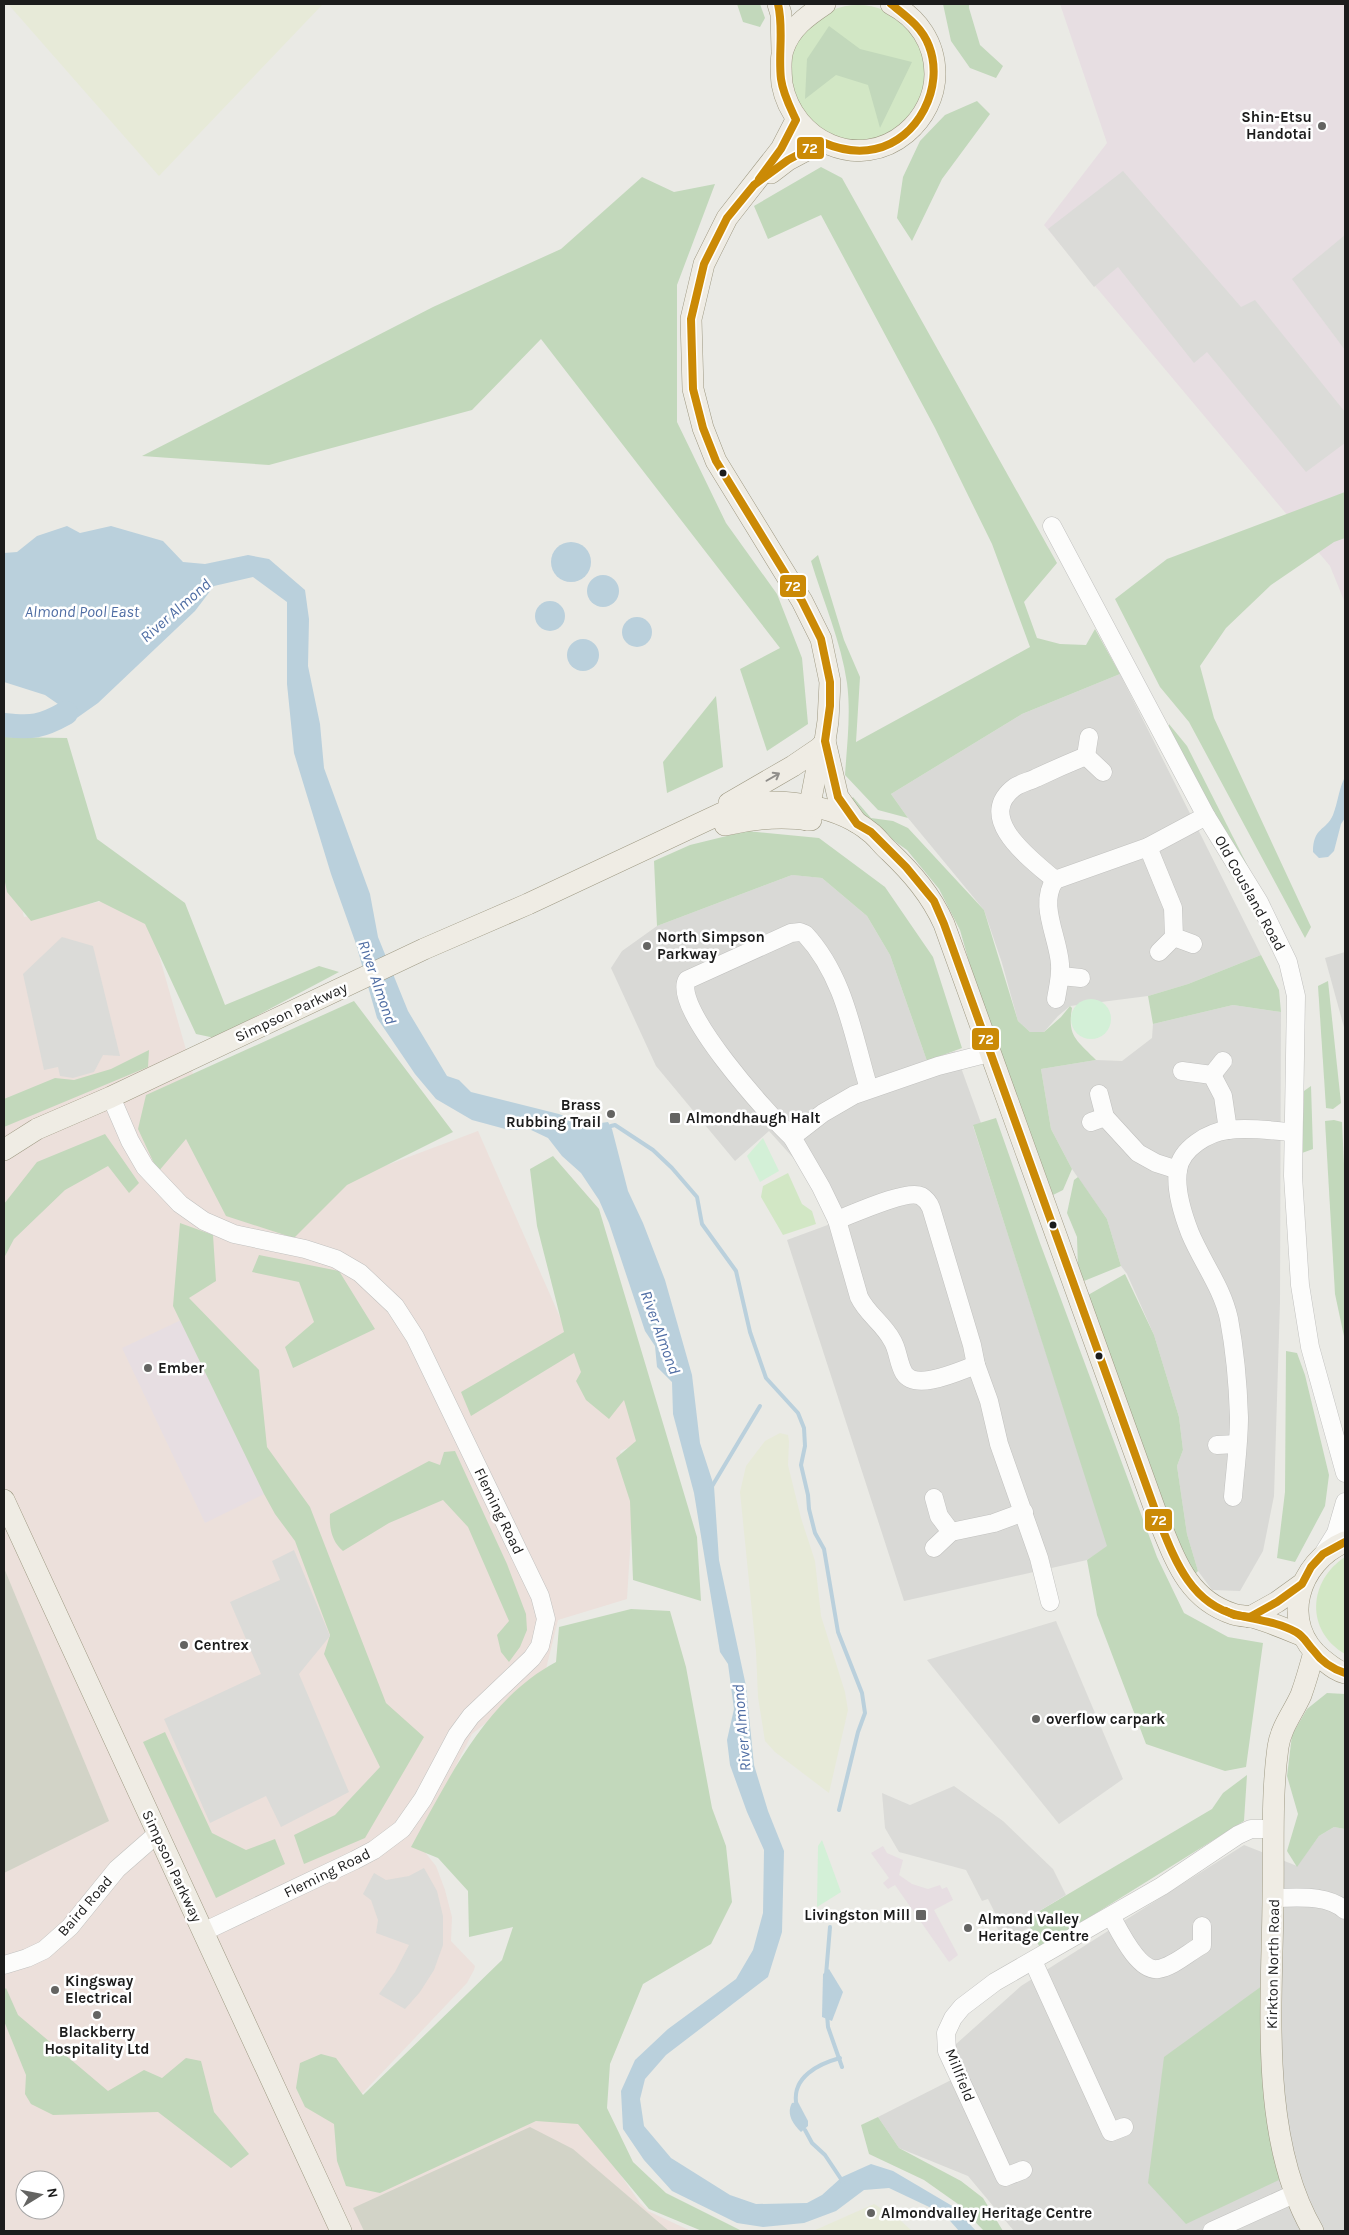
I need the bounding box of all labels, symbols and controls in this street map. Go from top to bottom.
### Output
place label: Shin-Etsu Handotai [1241,108,1312,143]
marker: Shin-Etsu Handotai [1316,120,1328,132]
line badge: 72 [796,136,825,160]
text: 72 [802,140,818,157]
unlabelled marker [718,468,728,478]
water label: River Almond [136,574,215,646]
line badge: 72 [779,574,807,598]
text: 72 [785,578,801,595]
water label: Almond Pool East [25,602,140,621]
one-way arrow [766,772,780,782]
street label: Old Cousland Road [1211,832,1289,954]
place label: North Simpson Parkway [657,928,765,963]
water label: River Almond [354,938,401,1027]
marker: North Simpson Parkway [641,940,653,952]
street label: Simpson Parkway [232,978,350,1046]
line badge: 72 [971,1027,1000,1051]
text: 72 [978,1031,994,1048]
place label: Brass Rubbing Trail [506,1096,601,1131]
marker: Brass Rubbing Trail [605,1108,617,1120]
place label: Almondhaugh Halt [686,1109,821,1127]
marker: Almondhaugh Halt [668,1111,682,1125]
unlabelled marker [1048,1220,1058,1230]
water label: River Almond [637,1288,685,1377]
unlabelled marker [1094,1351,1104,1361]
place label: Ember [158,1359,204,1377]
marker: Ember [142,1362,154,1374]
street label: Fleming Road [470,1465,528,1557]
line badge: 72 [1144,1508,1173,1532]
text: 72 [1151,1512,1167,1529]
place label: Centrex [194,1636,250,1654]
marker: Centrex [178,1639,190,1651]
water label: River Almond [728,1683,755,1772]
place label: overflow carpark [1046,1710,1165,1728]
marker: overflow carpark [1030,1713,1042,1725]
street label: Simpson Parkway [138,1807,206,1925]
street label: Fleming Road [281,1844,373,1902]
street label: Baird Road [54,1872,116,1940]
street label: Kirkton North Road [1263,1899,1283,2029]
place label: Livingston Mill [804,1906,910,1924]
marker: Livingston Mill [914,1908,928,1922]
place label: Almond Valley Heritage Centre [978,1910,1089,1945]
marker: Almond Valley Heritage Centre [962,1922,974,1934]
place label: Kingsway Electrical [65,1972,134,2007]
marker: Kingsway Electrical [49,1984,61,1996]
marker: Blackberry Hospitality Ltd [91,2009,103,2021]
place label: Blackberry Hospitality Ltd [44,2023,150,2058]
street label: Millfield [941,2046,979,2104]
north arrow [15,2170,65,2220]
text: N [43,2186,62,2199]
place label: Almondvalley Heritage Centre [881,2204,1092,2222]
marker: Almondvalley Heritage Centre [865,2207,877,2219]

